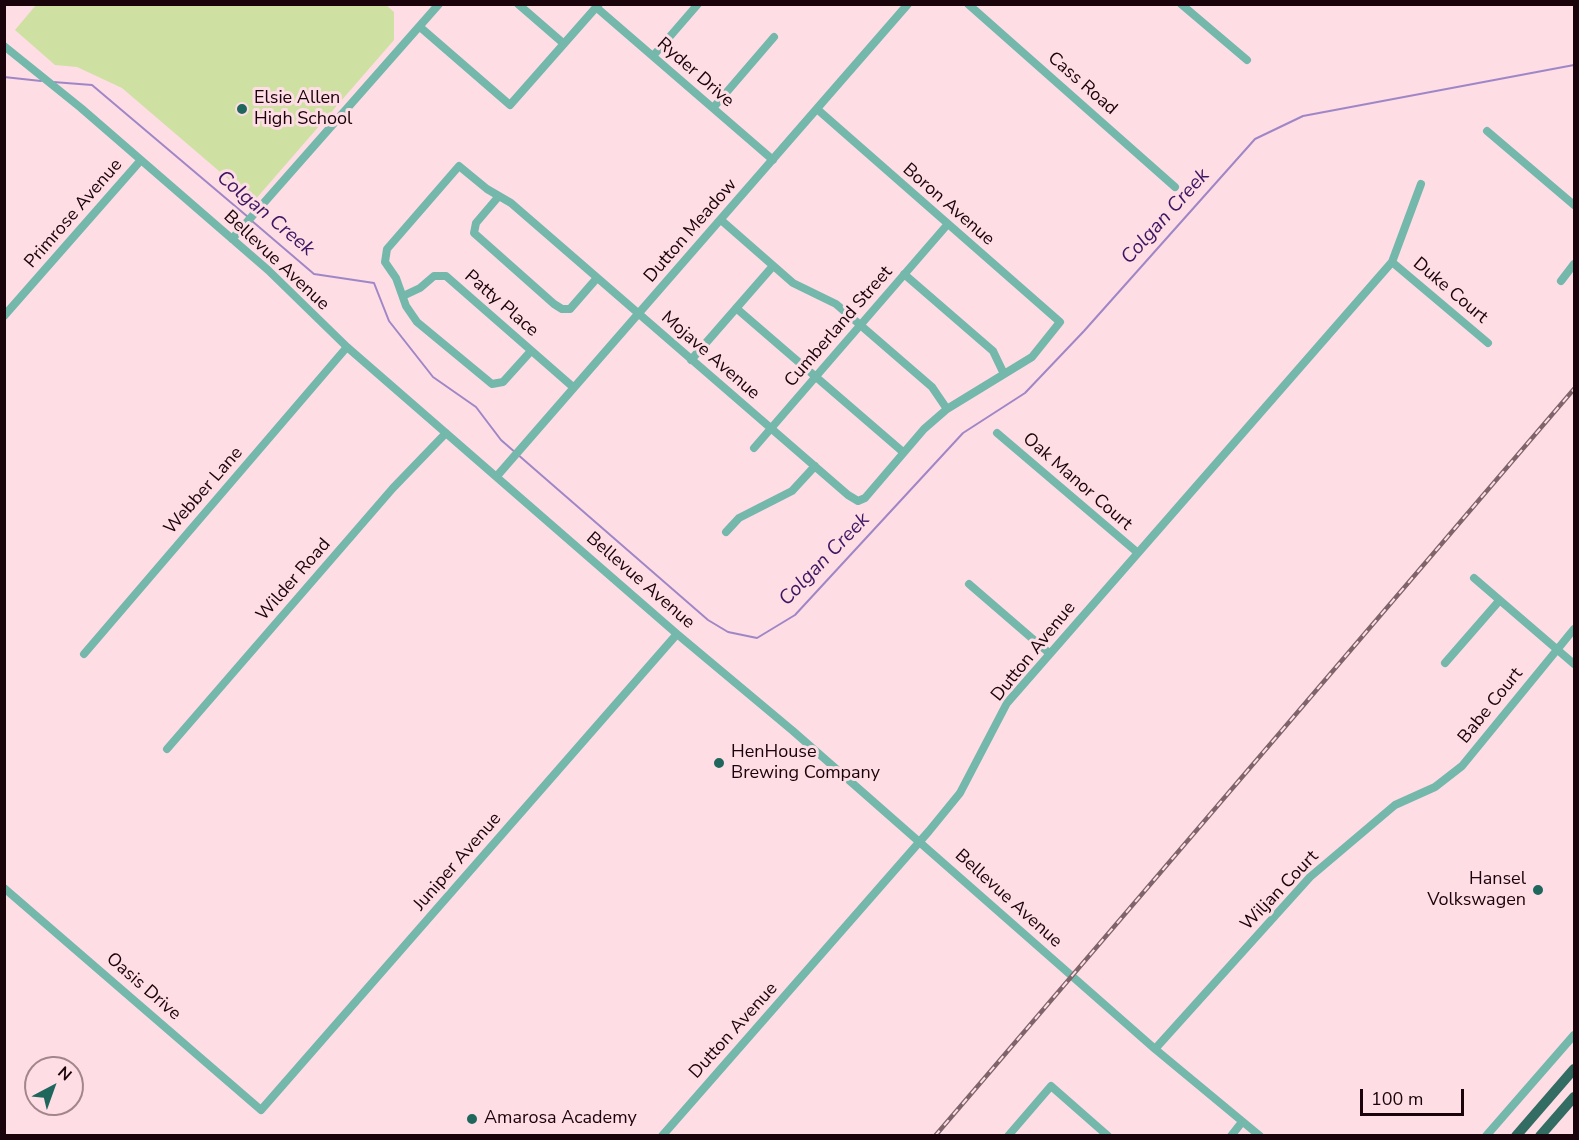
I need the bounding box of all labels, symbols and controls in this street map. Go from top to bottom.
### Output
street label: Ryder Drive [652,34,738,112]
street label: Cass Road [1043,48,1121,120]
place label: Elsie Allen High School [254,88,352,130]
marker: Elsie Allen High School [235,102,249,116]
street label: Primrose Avenue [21,155,127,273]
street label: Boron Avenue [898,159,998,251]
water label: Colgan Creek [1117,164,1215,270]
water label: Colgan Creek [211,166,319,262]
street label: Dutton Meadow [640,175,742,287]
street label: Bellevue Avenue [219,207,333,315]
street label: Duke Court [1408,253,1492,329]
street label: Cumberland Street [781,262,897,392]
street label: Patty Place [460,266,542,342]
street label: Mojave Avenue [656,307,764,405]
street label: Oak Manor Court [1018,429,1136,535]
street label: Webber Lane [160,443,248,539]
water label: Colgan Creek [775,508,875,612]
street label: Bellevue Avenue [581,528,699,634]
street label: Wilder Road [252,534,336,626]
street label: Dutton Avenue [987,598,1081,706]
street label: Babe Court [1454,664,1528,748]
place label: HenHouse Brewing Company [731,742,880,784]
marker: HenHouse Brewing Company [712,756,726,770]
street label: Juniper Avenue [410,809,506,915]
street label: Bellevue Avenue [950,845,1066,953]
street label: Wiljan Court [1237,847,1323,935]
place label: Hansel Volkswagen [1427,869,1526,912]
marker: Hansel Volkswagen [1531,883,1545,897]
street label: Oasis Drive [101,949,185,1025]
street label: Dutton Avenue [685,978,783,1084]
north arrow [24,1056,84,1116]
text: N [53,1062,76,1086]
scale bar [1363,1077,1466,1115]
text: 100 m [1371,1087,1423,1111]
place label: Amarosa Academy [484,1108,637,1130]
marker: Amarosa Academy [465,1112,479,1126]

